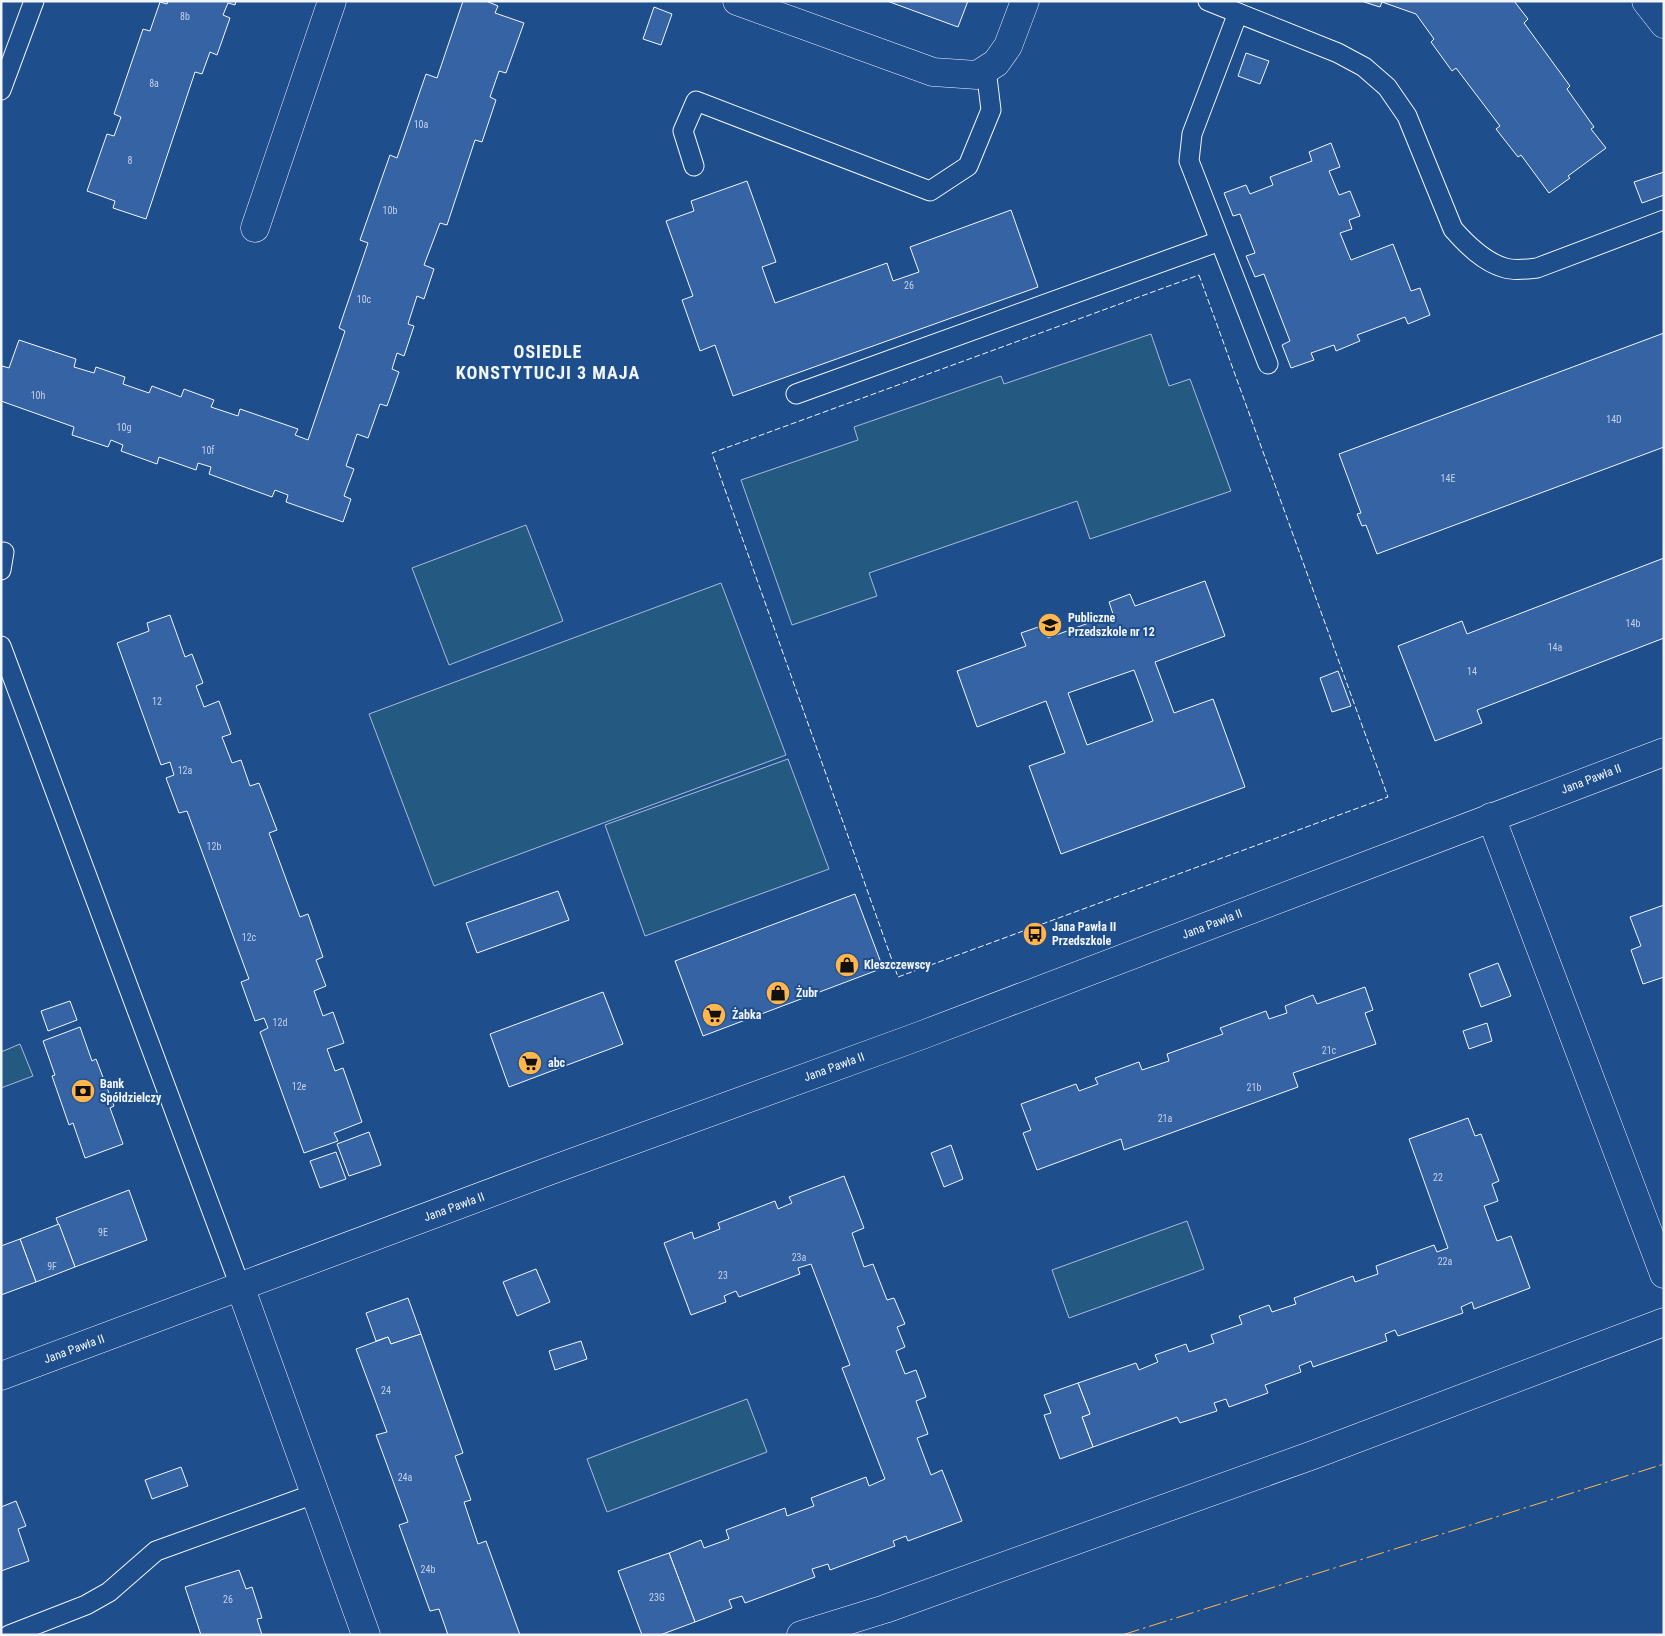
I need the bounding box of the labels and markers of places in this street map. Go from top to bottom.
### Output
place label: Publiczne Przedszkole nr 12 [1068,611,1155,639]
school or university icon: Publiczne Przedszkole nr 12 [1037,612,1063,638]
place label: Jana Pawła II Przedszkole [1052,920,1116,948]
bus stop icon: Jana Pawła II Przedszkole [1022,921,1048,947]
shop icon: Kleszczewscy [834,952,860,978]
place label: Kleszczewscy [864,958,931,972]
shop icon: Żubr [765,980,791,1006]
place label: Żubr [796,985,818,1000]
supermarket icon: Żabka [701,1002,727,1028]
place label: Żabka [732,1007,762,1022]
supermarket icon: abc [517,1050,543,1076]
place label: abc [548,1056,566,1070]
place label: Bank Spółdzielczy [100,1077,162,1105]
bank icon: Bank Spółdzielczy [70,1078,96,1104]

